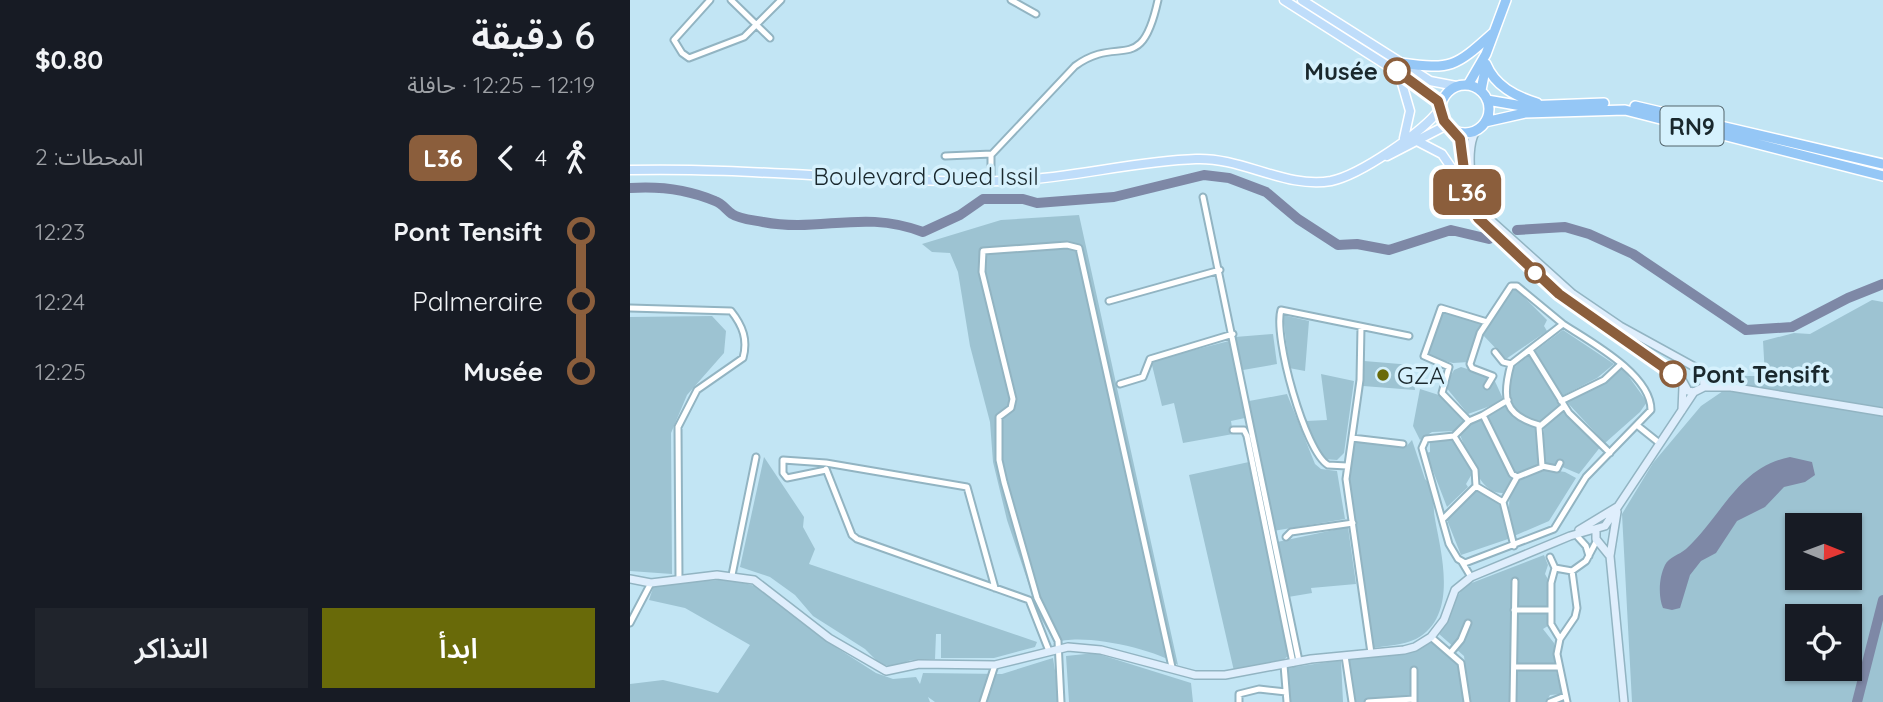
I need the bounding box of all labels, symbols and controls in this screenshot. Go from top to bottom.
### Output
text: 6 دقيقة [471,11,595,59]
text: $0.80 [35,43,103,76]
place label: Musée [1304,56,1378,86]
marker: Musée [1384,58,1410,84]
text: 12:19 – 12:25 · حافلة [407,70,595,99]
road number: RN9 [1660,106,1724,146]
icon: back [487,139,525,177]
icon: walk [557,139,595,177]
text: المحطات: 2 [35,142,144,171]
text: L36 [423,143,463,173]
text: 4 [535,143,547,172]
street label: Boulevard Oued Issil [813,161,1039,191]
line badge: L36 [1427,169,1507,215]
text: L36 [1447,177,1487,207]
text: Pont Tensift [393,215,543,248]
text: 12:23 [35,217,85,246]
unlabelled marker [1525,263,1545,283]
text: Palmeraire [412,285,543,318]
text: 12:24 [35,287,85,316]
text: Musée [463,355,543,388]
text: 12:25 [35,357,86,386]
place label: Pont Tensift [1692,359,1830,389]
place label: GZA [1397,360,1445,390]
marker: Pont Tensift [1660,361,1686,387]
marker: GZA [1375,367,1391,383]
north arrow [1785,513,1862,590]
map controls [1785,513,1862,681]
button: locate [1785,604,1862,681]
button: التذاكر [35,608,308,688]
button: ابدأ [322,608,595,688]

